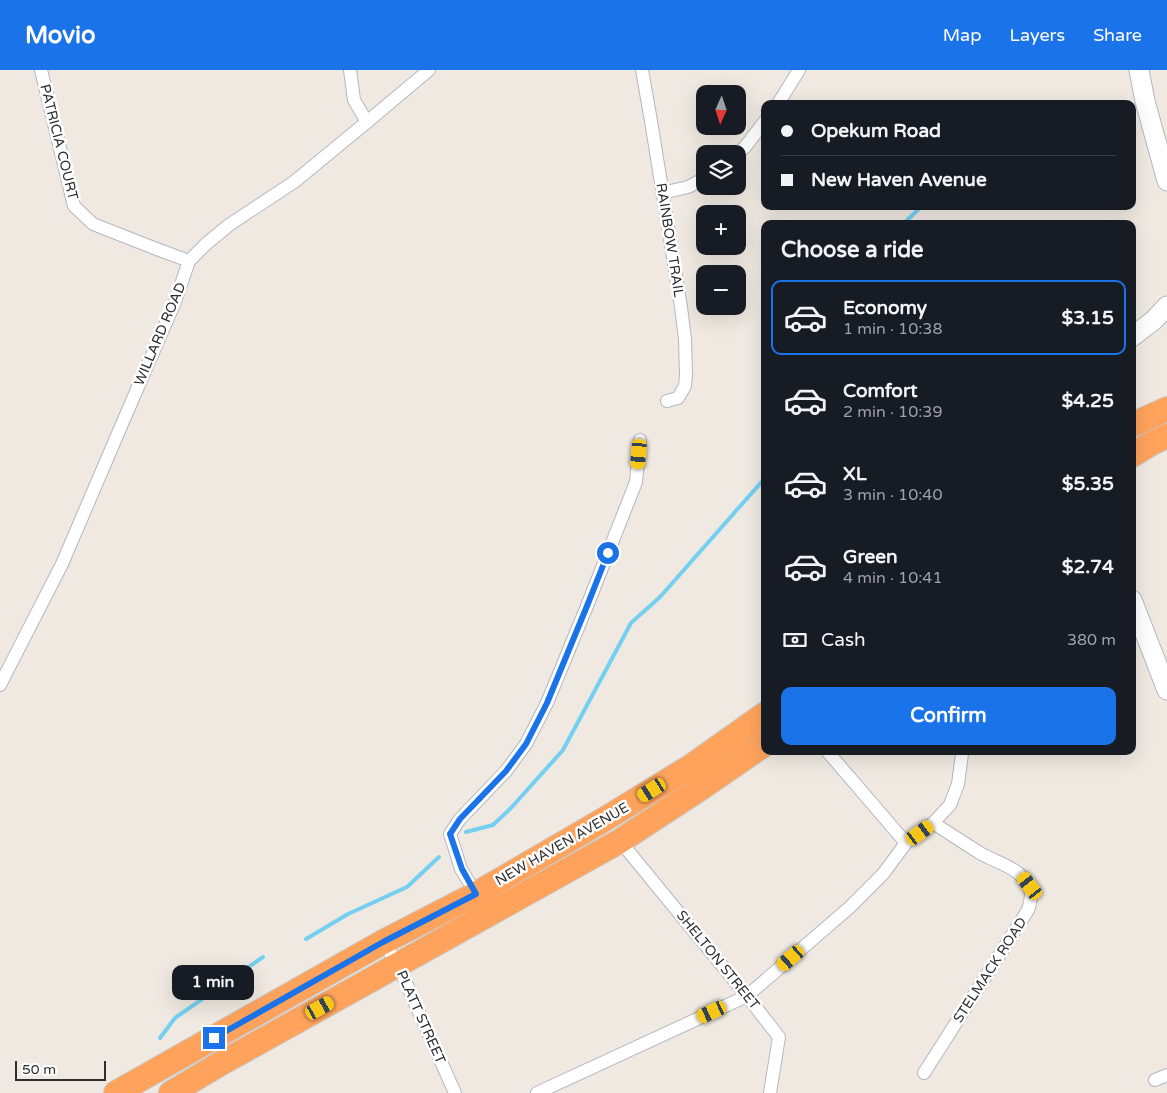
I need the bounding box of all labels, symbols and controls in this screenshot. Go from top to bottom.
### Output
text: Movio [25,21,96,50]
text: Map [943,24,982,46]
text: Layers [1010,24,1065,46]
text: Share [1093,24,1142,46]
street label: PATRICIA COURT [36,82,82,202]
north arrow [696,85,746,135]
map controls [696,85,746,315]
text: Opekum Road [811,120,941,142]
button: layers [696,145,746,195]
text: New Haven Avenue [811,169,987,191]
street label: RAINBOW TRAIL [653,182,687,298]
button: + [696,205,746,255]
text: Choose a ride [781,237,924,263]
button: − [696,265,746,315]
street label: WILLARD ROAD [131,280,189,388]
icon: car [783,295,828,340]
text: Economy [843,297,927,319]
text: $3.15 [1062,307,1114,329]
text: 1 min · 10:38 [843,319,942,339]
icon: car [783,378,828,423]
text: Comfort [843,380,917,402]
text: $4.25 [1062,390,1114,412]
text: 2 min · 10:39 [843,402,942,422]
car [630,438,647,470]
icon: car [783,461,828,506]
text: XL [843,463,867,485]
text: $5.35 [1062,473,1114,495]
text: 3 min · 10:40 [843,485,942,505]
route start [597,542,619,564]
icon: car [783,544,828,589]
text: Green [843,546,897,568]
text: $2.74 [1062,556,1114,578]
text: 4 min · 10:41 [843,568,942,588]
icon: cash [781,626,809,654]
text: Cash [821,629,866,651]
text: 380 m [1067,630,1116,650]
button: Confirm [781,687,1116,745]
car [635,776,668,804]
street label: NEW HAVEN AVENUE [492,799,632,889]
car [903,818,936,848]
car [1014,870,1045,902]
street label: SHELTON STREET [673,907,763,1013]
street label: STELMACK ROAD [950,914,1030,1026]
car [774,942,807,974]
callout: 1 min [173,966,255,1000]
street label: PLATT STREET [393,968,449,1067]
text: 1 min [192,972,234,992]
car [303,994,336,1022]
car [695,999,728,1025]
route end [203,1027,225,1049]
scale bar [15,1058,106,1081]
text: 50 m [22,1061,56,1078]

